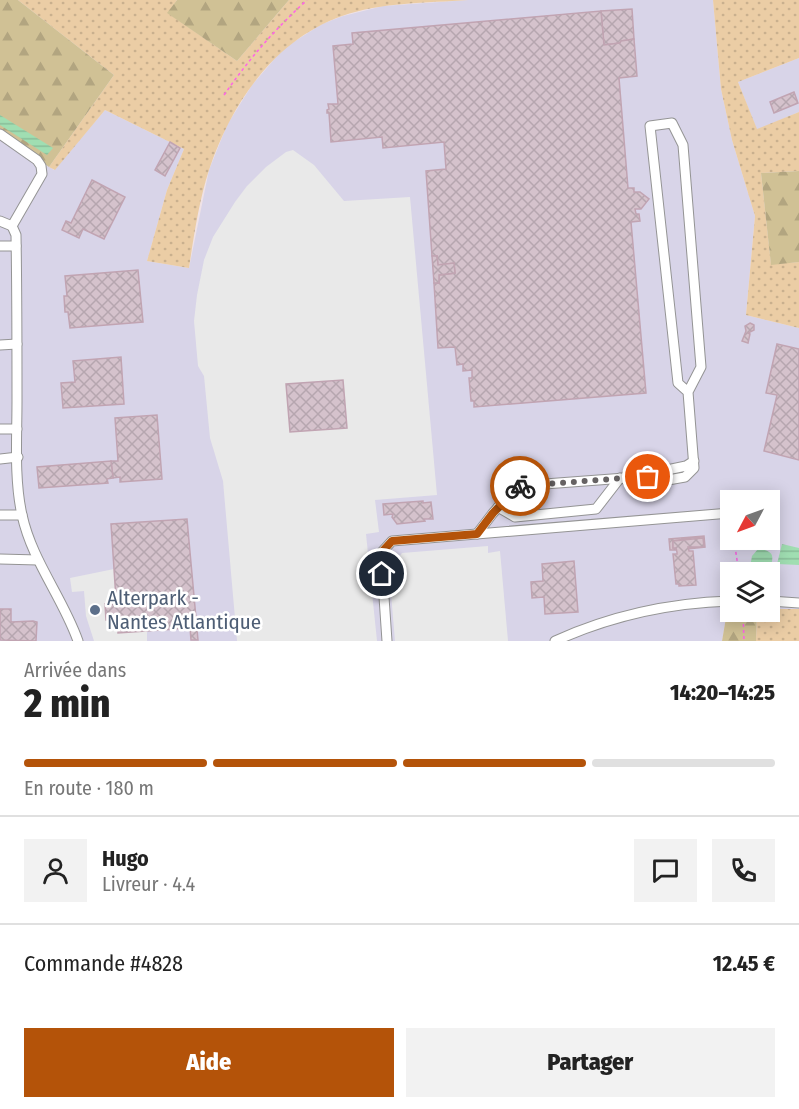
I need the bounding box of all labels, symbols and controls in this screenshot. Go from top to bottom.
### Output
pin [622,451,673,502]
courier [490,456,550,516]
icon: bag [631,460,664,493]
icon: bike [504,470,537,503]
north arrow [720,490,780,550]
map controls [720,490,780,622]
pin [356,548,407,599]
icon: home [365,557,398,590]
button: layers [720,562,780,622]
place label: Alterpark - Nantes Atlantique [107,585,261,635]
marker: Alterpark - Nantes Atlantique [88,603,102,617]
text: Arrivée dans [24,658,126,682]
text: 14:20–14:25 [670,679,775,706]
text: 2 min [24,681,110,727]
text: En route · 180 m [24,776,154,800]
button: person [24,839,87,902]
button: chat [634,839,697,902]
button: phone [712,839,775,902]
text: Hugo [102,845,149,872]
text: Livreur · 4.4 [102,872,195,896]
text: Commande #4828 [24,950,183,977]
text: 12.45 € [713,950,775,977]
button: Aide [24,1028,394,1097]
button: Partager [406,1028,775,1097]

